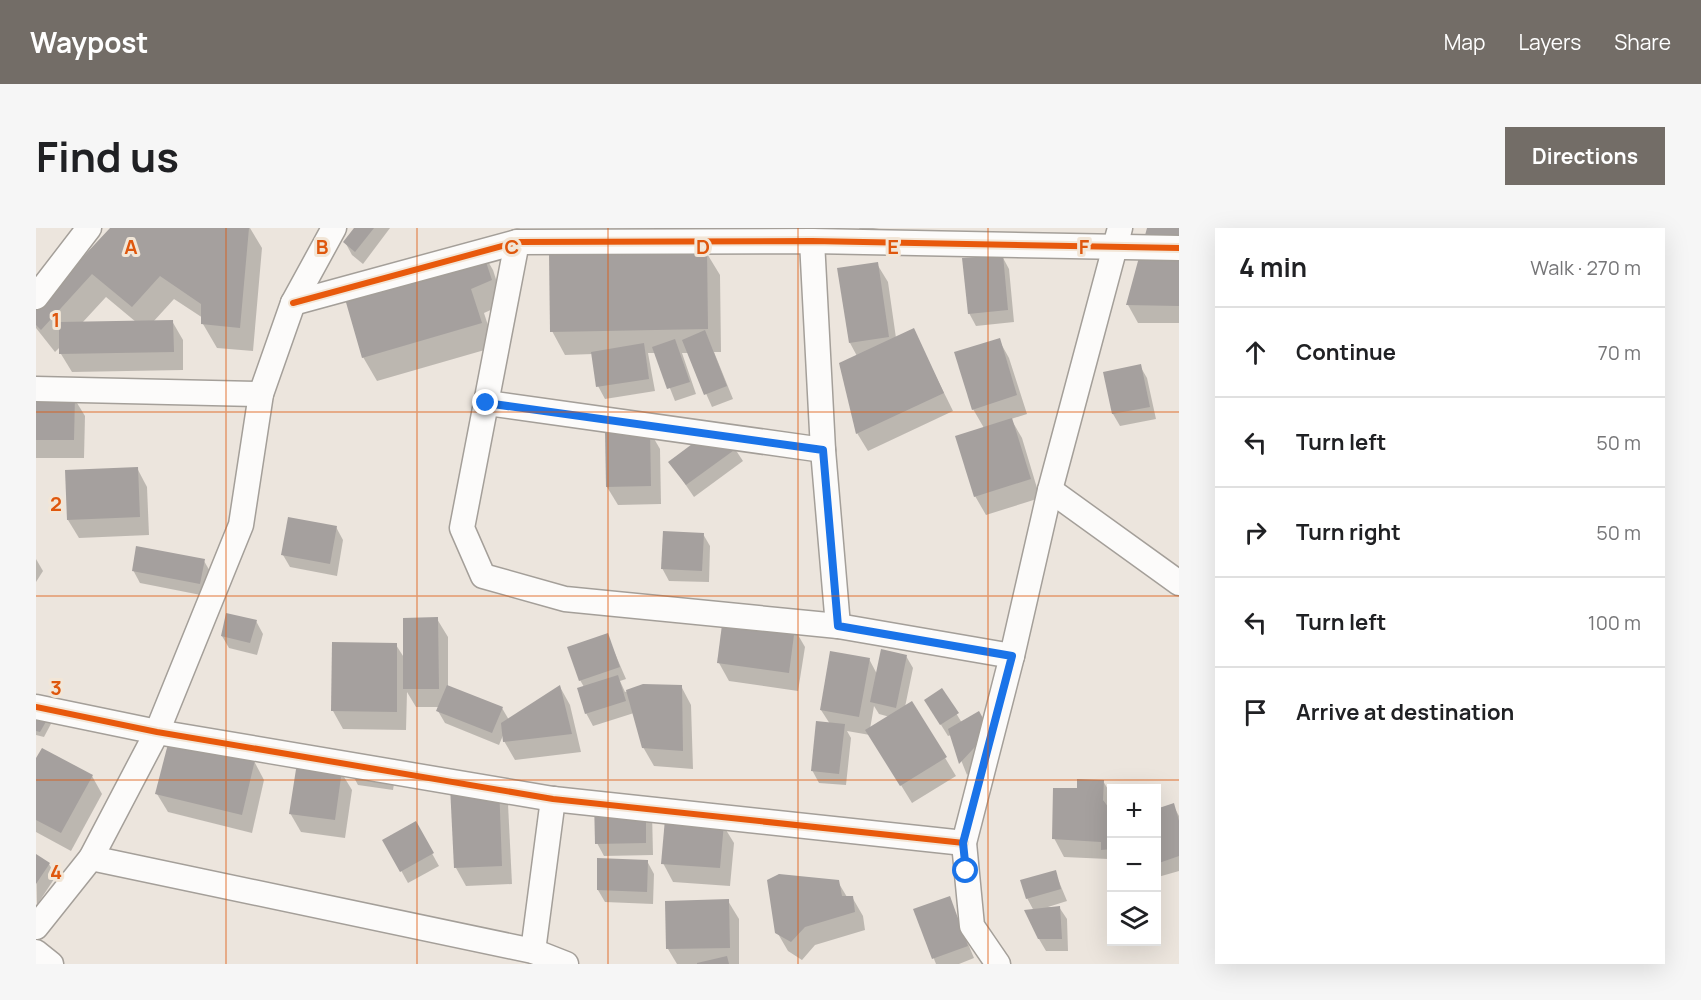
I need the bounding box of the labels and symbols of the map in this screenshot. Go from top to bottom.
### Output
text: A [124,233,138,260]
text: B [316,233,329,260]
text: C [505,233,519,260]
text: D [696,233,710,260]
text: E [887,233,899,260]
text: F [1079,233,1090,260]
text: 1 [52,306,60,333]
route end [472,389,498,415]
text: 2 [50,490,62,517]
text: 3 [50,674,62,701]
route start [952,857,978,883]
text: 4 [50,858,62,885]

